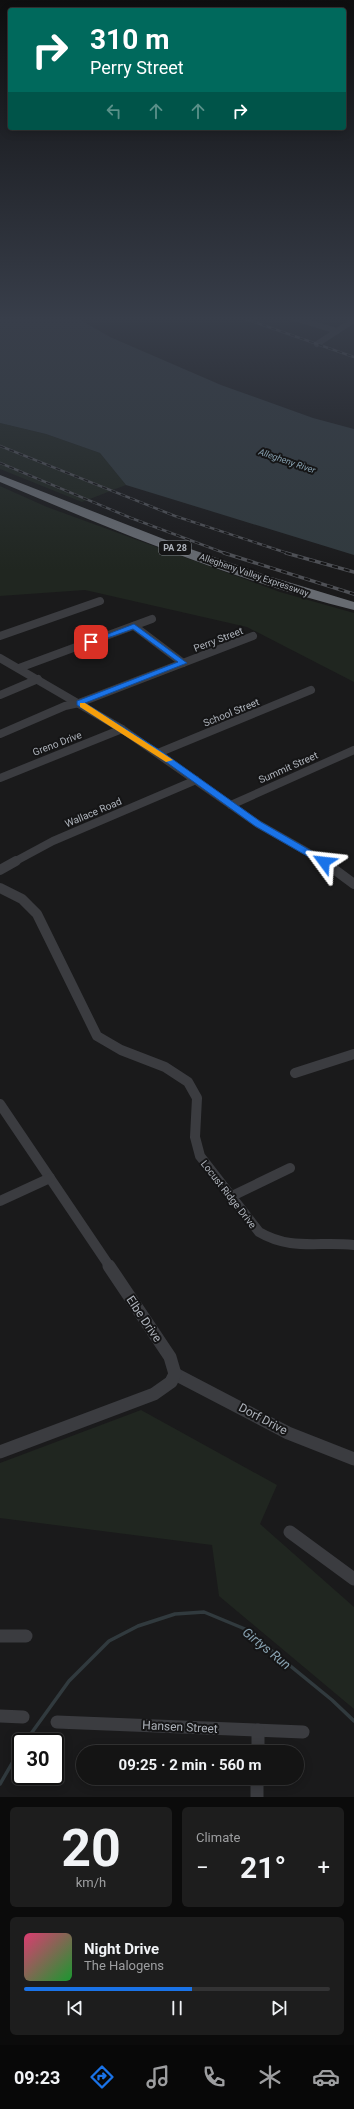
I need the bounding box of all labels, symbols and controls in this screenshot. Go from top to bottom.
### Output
text: 310 m [90,23,169,56]
icon: right [24,24,76,76]
text: Perry Street [90,57,184,78]
icon: left [103,100,125,122]
icon: ahead [145,100,167,122]
icon: ahead [187,100,209,122]
icon: right [229,100,251,122]
water label: Allegheny River [256,446,318,476]
road number: PA 28 [159,541,191,555]
street label: Allegheny Valley Expressway [198,552,311,599]
pin [74,625,108,659]
street label: Perry Street [192,625,244,654]
icon: arrive [80,631,102,653]
street label: School Street [202,696,261,729]
street label: Greno Drive [31,729,83,758]
street label: Summit Street [257,750,319,785]
street label: Wallace Road [63,796,123,829]
position arrow [303,841,345,883]
street label: Locust Ridge Drive [199,1158,258,1230]
street label: Elbe Drive [123,1293,165,1345]
street label: Dorf Drive [236,1400,290,1438]
water label: Girtys Run [240,1624,294,1672]
street label: Hansen Street [142,1718,218,1736]
speed limit sign: 30 [12,1733,64,1785]
text: 09:25 · 2 min · 560 m [119,1756,261,1774]
text: 20 [61,1818,121,1879]
text: Climate [196,1830,240,1845]
text: 21° [240,1850,286,1885]
text: − [196,1855,209,1880]
text: + [318,1855,330,1880]
text: km/h [76,1875,106,1890]
text: Night Drive [84,1940,159,1958]
text: The Halogens [84,1958,164,1973]
icon: previous [64,1997,86,2019]
icon: pause [166,1997,188,2019]
icon: next [268,1997,290,2019]
icon: directions [88,2063,116,2091]
icon: music [144,2063,172,2091]
icon: phone [200,2063,228,2091]
icon: climate [256,2063,284,2091]
icon: car [312,2063,340,2091]
text: 09:23 [14,2067,60,2088]

